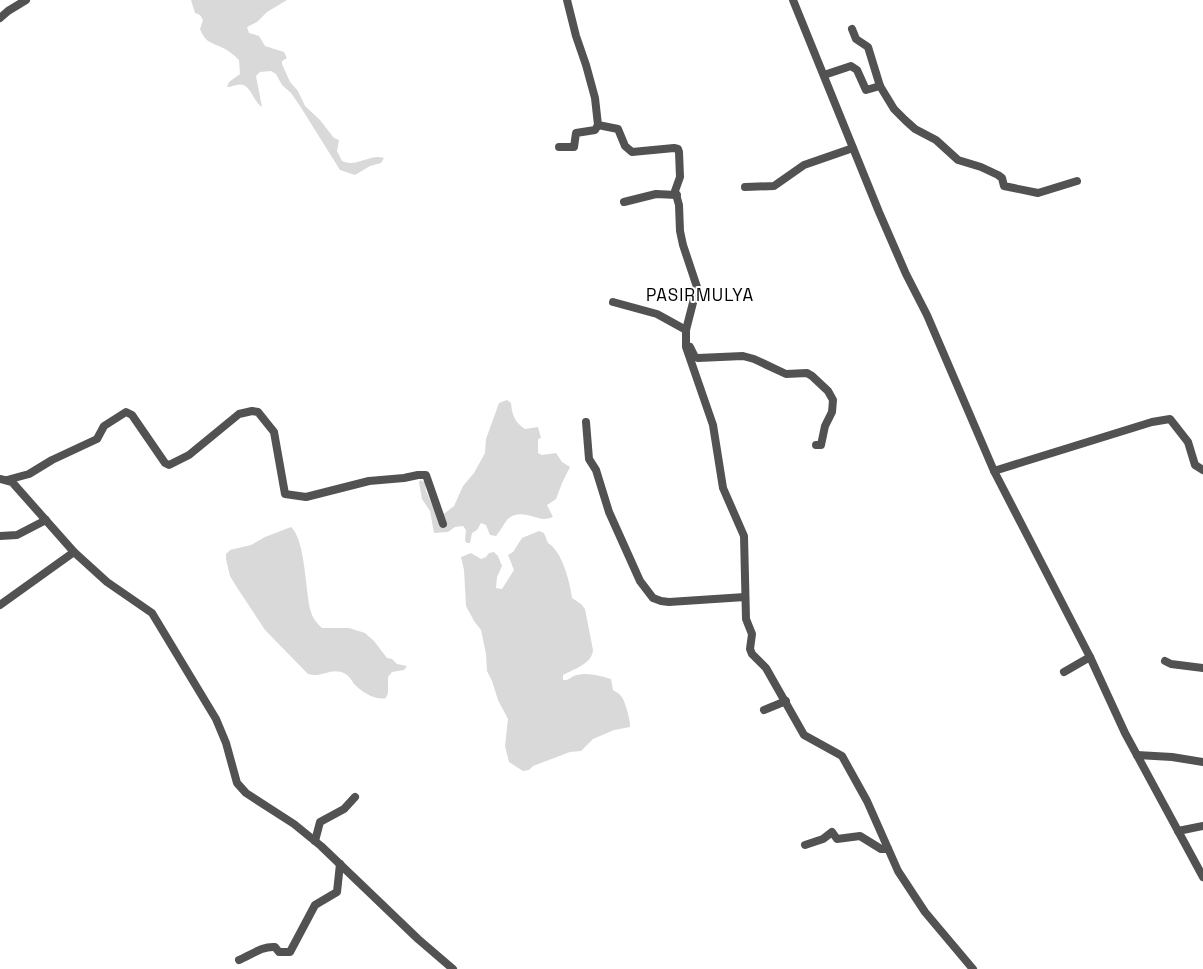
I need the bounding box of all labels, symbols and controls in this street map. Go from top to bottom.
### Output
district label: PASIRMULYA [646,284,754,306]

